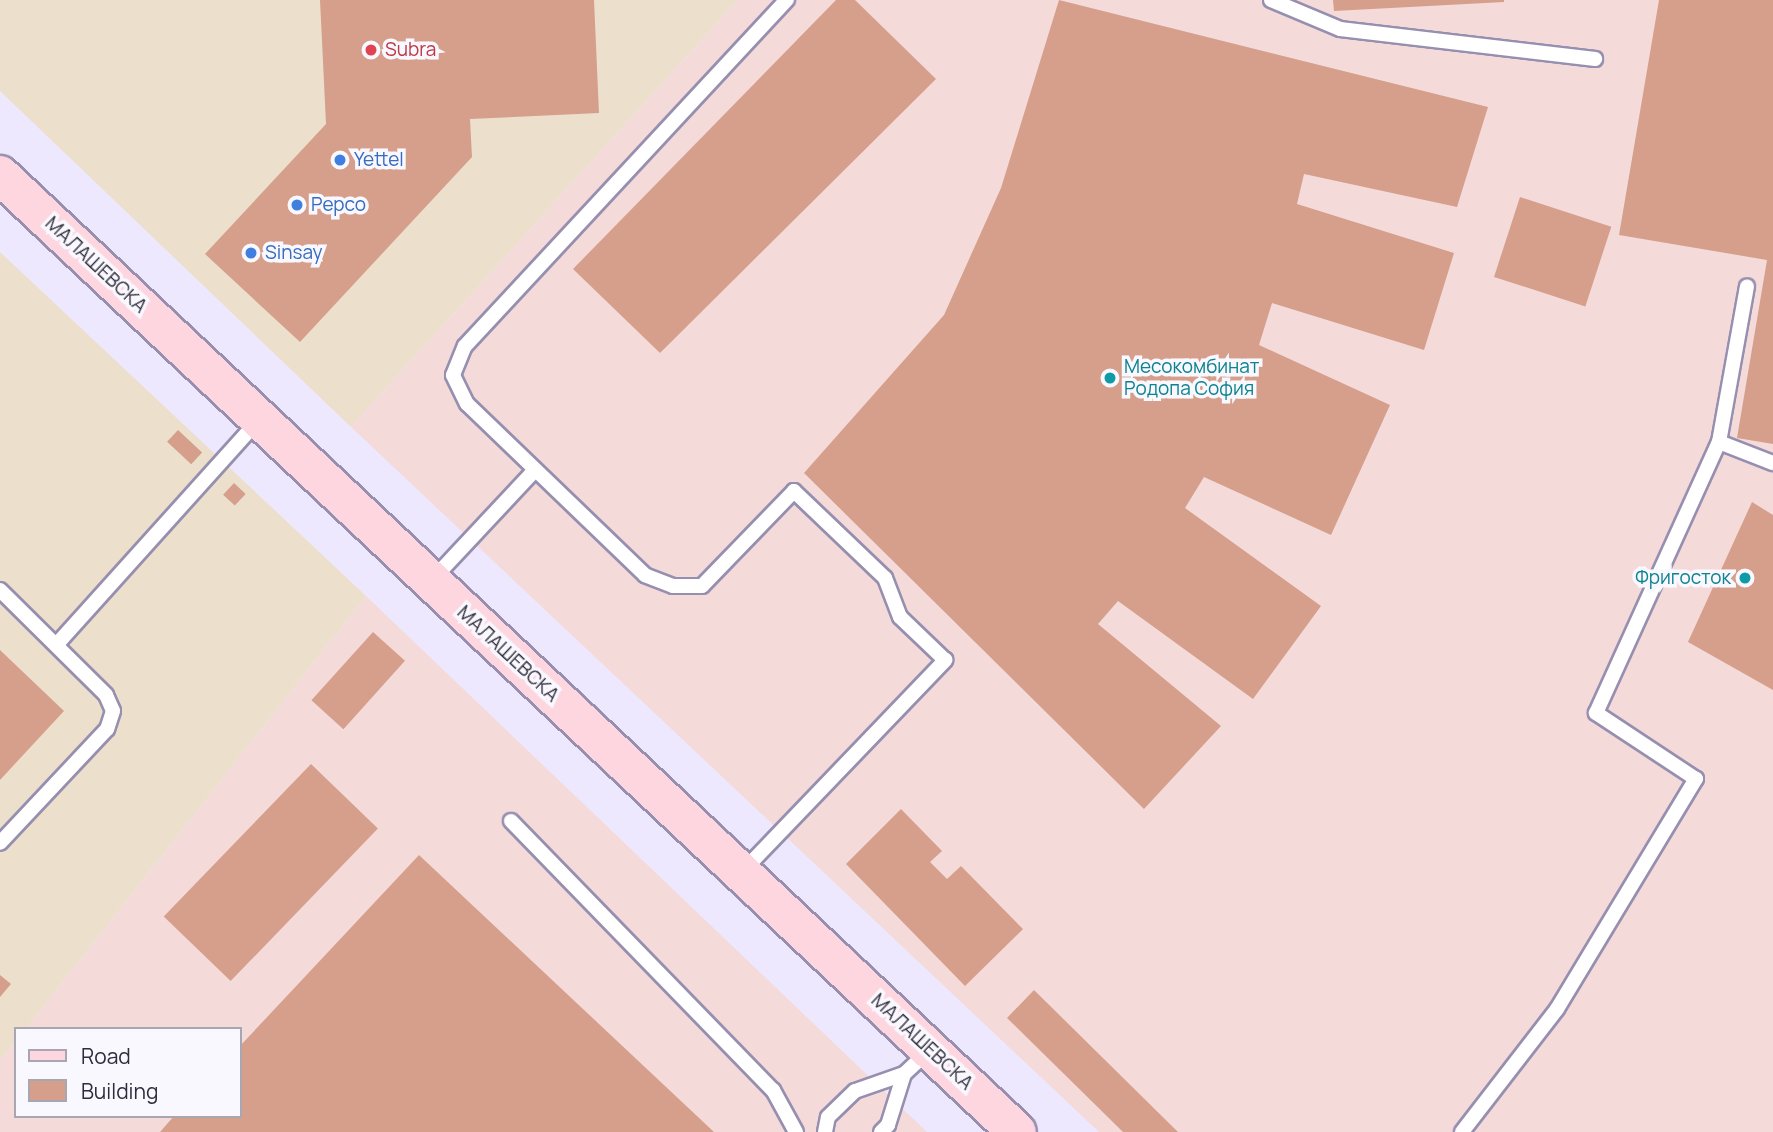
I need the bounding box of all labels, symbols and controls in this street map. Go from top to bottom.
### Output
place label: Subra [385,39,436,61]
marker: Subra [363,42,379,58]
place label: Yettel [354,149,404,171]
marker: Yettel [332,152,348,168]
place label: Pepco [311,194,366,216]
marker: Pepco [289,197,305,213]
street label: МАЛАШЕВСКА [40,212,152,318]
place label: Sinsay [265,242,322,264]
marker: Sinsay [243,245,259,261]
place label: Месокомбинат Родопа София [1124,356,1259,400]
marker: Месокомбинат Родопа София [1102,370,1118,386]
place label: Фригосток [1635,567,1731,589]
marker: Фригосток [1737,570,1753,586]
street label: МАЛАШЕВСКА [452,601,564,707]
street label: МАЛАШЕВСКА [866,989,978,1095]
legend [14,1027,242,1118]
text: Road [81,1042,131,1070]
text: Building [81,1077,158,1105]

